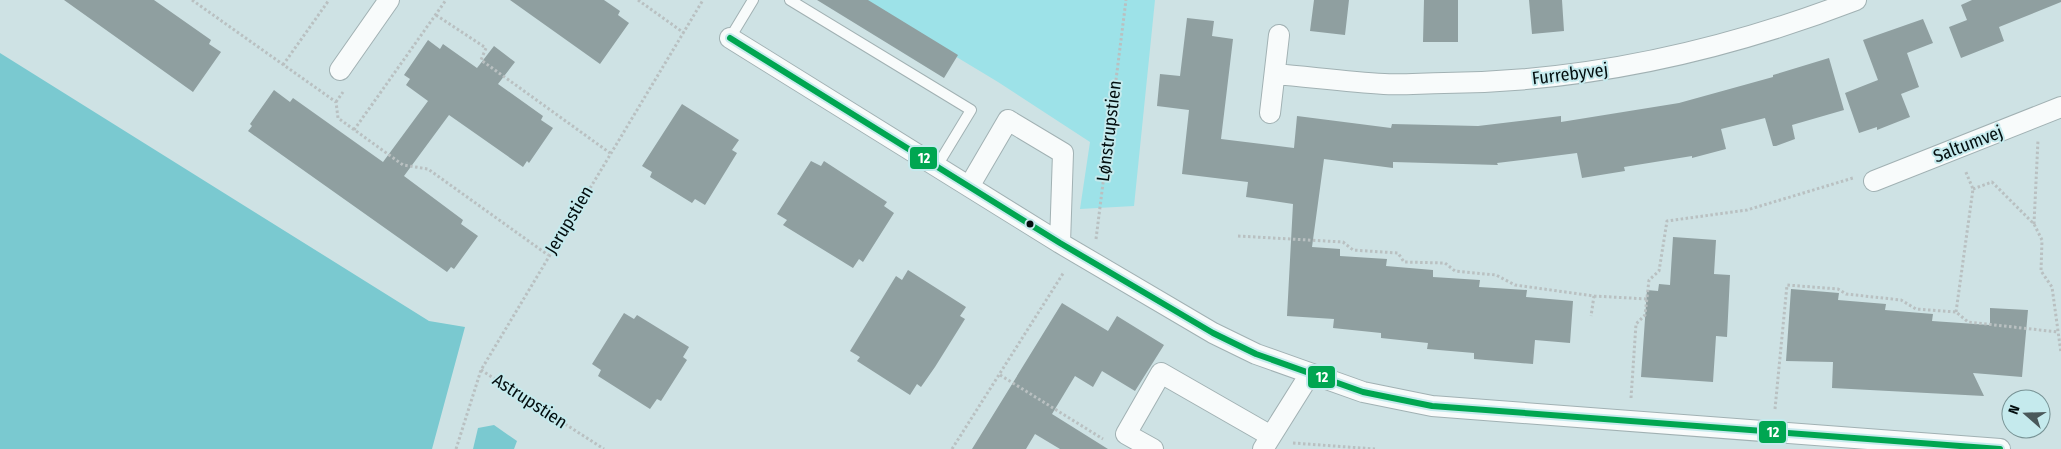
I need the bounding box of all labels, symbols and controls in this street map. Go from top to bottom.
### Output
street label: Furrebyvej [1531,58,1609,90]
street label: Lønstrupstien [1092,79,1126,183]
street label: Saltumvej [1930,121,2006,167]
line badge: 12 [909,146,938,170]
text: 12 [918,150,931,167]
street label: Jerupstien [540,182,598,258]
unlabelled marker [1025,219,1035,229]
line badge: 12 [1307,365,1336,389]
street label: Astrupstien [488,369,572,433]
text: 12 [1316,369,1329,386]
north arrow [2001,389,2051,439]
text: N [2005,403,2024,417]
line badge: 12 [1758,420,1787,444]
text: 12 [1767,424,1780,441]

